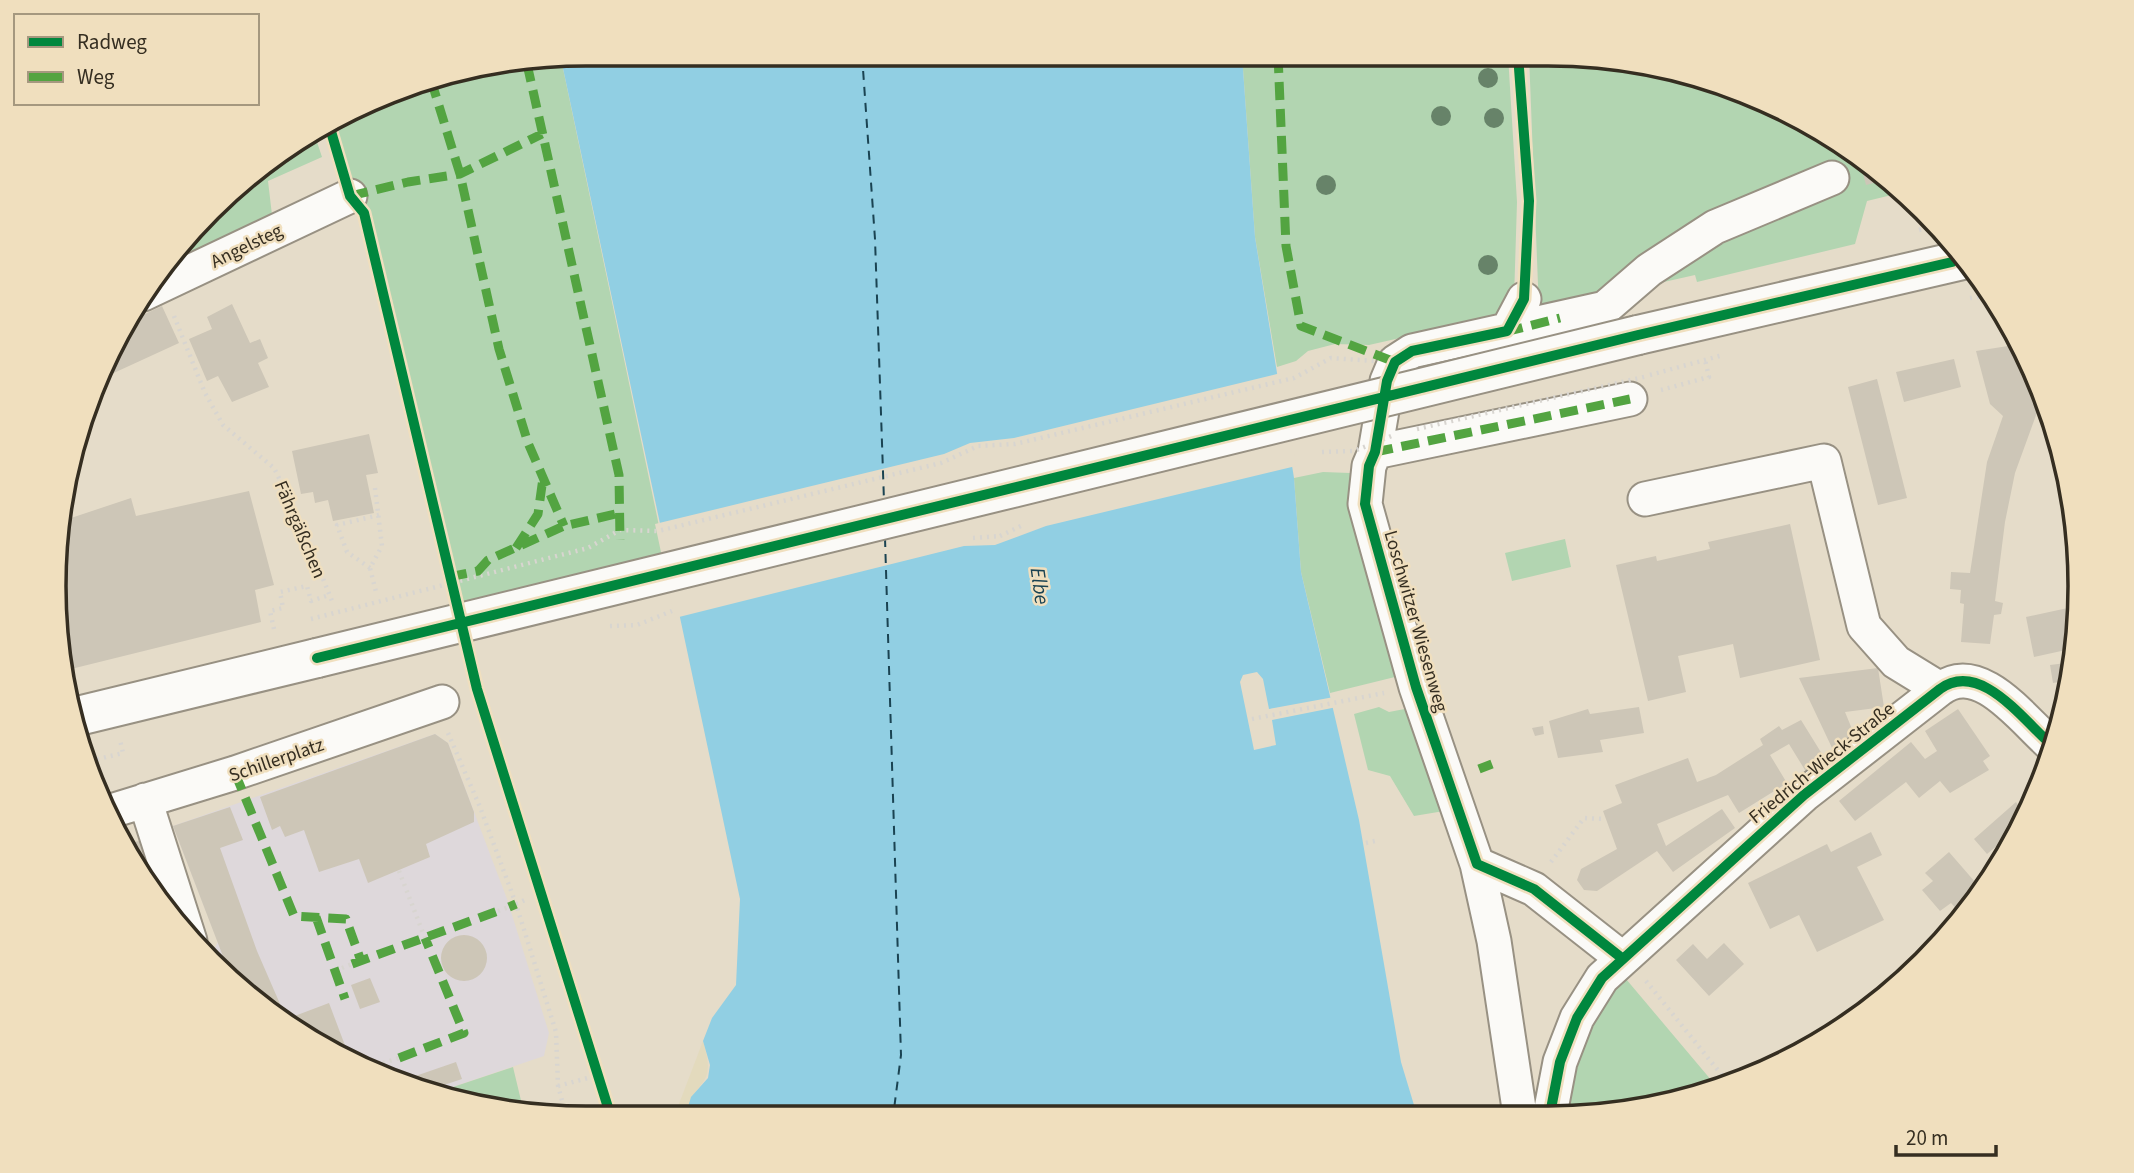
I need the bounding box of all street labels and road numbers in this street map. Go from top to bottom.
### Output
street label: Angelsteg [206,217,287,275]
street label: Fährgäßchen [267,477,332,583]
street label: Loschwitzer Wiesenweg [1377,527,1455,716]
street label: Friedrich-Wieck-Straße [1743,696,1900,830]
street label: Schillerplatz [225,732,328,789]

